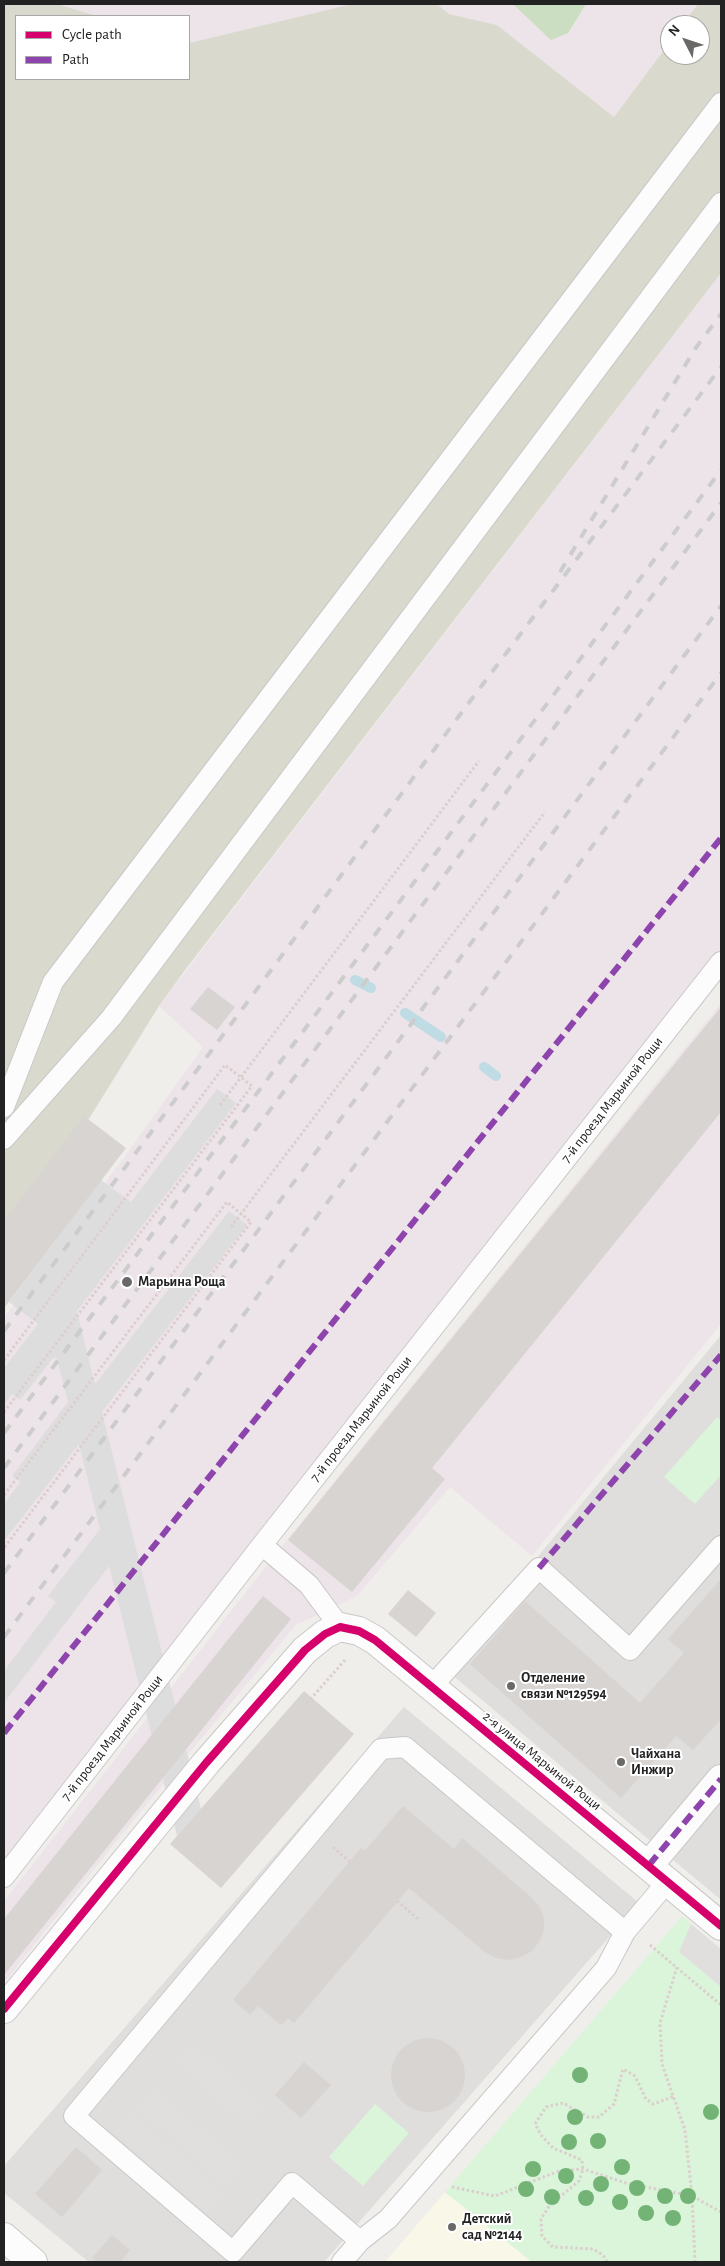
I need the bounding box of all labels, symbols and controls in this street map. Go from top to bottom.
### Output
legend [15,15,190,80]
north arrow [660,15,710,65]
text: N [666,23,683,39]
text: Cycle path [62,27,122,42]
text: Path [62,52,89,67]
street label: 7-й проезд Марьиной Рощи [558,1034,666,1166]
place label: Марьина Роща [138,1274,225,1290]
marker: Марьина Роща [120,1275,134,1289]
street label: 7-й проезд Марьиной Рощи [307,1353,415,1485]
place label: Отделение связи №129594 [521,1670,607,1702]
street label: 7-й проезд Марьиной Рощи [58,1672,166,1804]
marker: Отделение связи №129594 [505,1680,517,1692]
street label: 2-я улица Марьиной Рощи [479,1708,605,1814]
place label: Чайхана Инжир [631,1746,681,1778]
marker: Чайхана Инжир [615,1756,627,1768]
place label: Детский сад №2144 [462,2211,522,2244]
marker: Детский сад №2144 [446,2221,458,2233]

